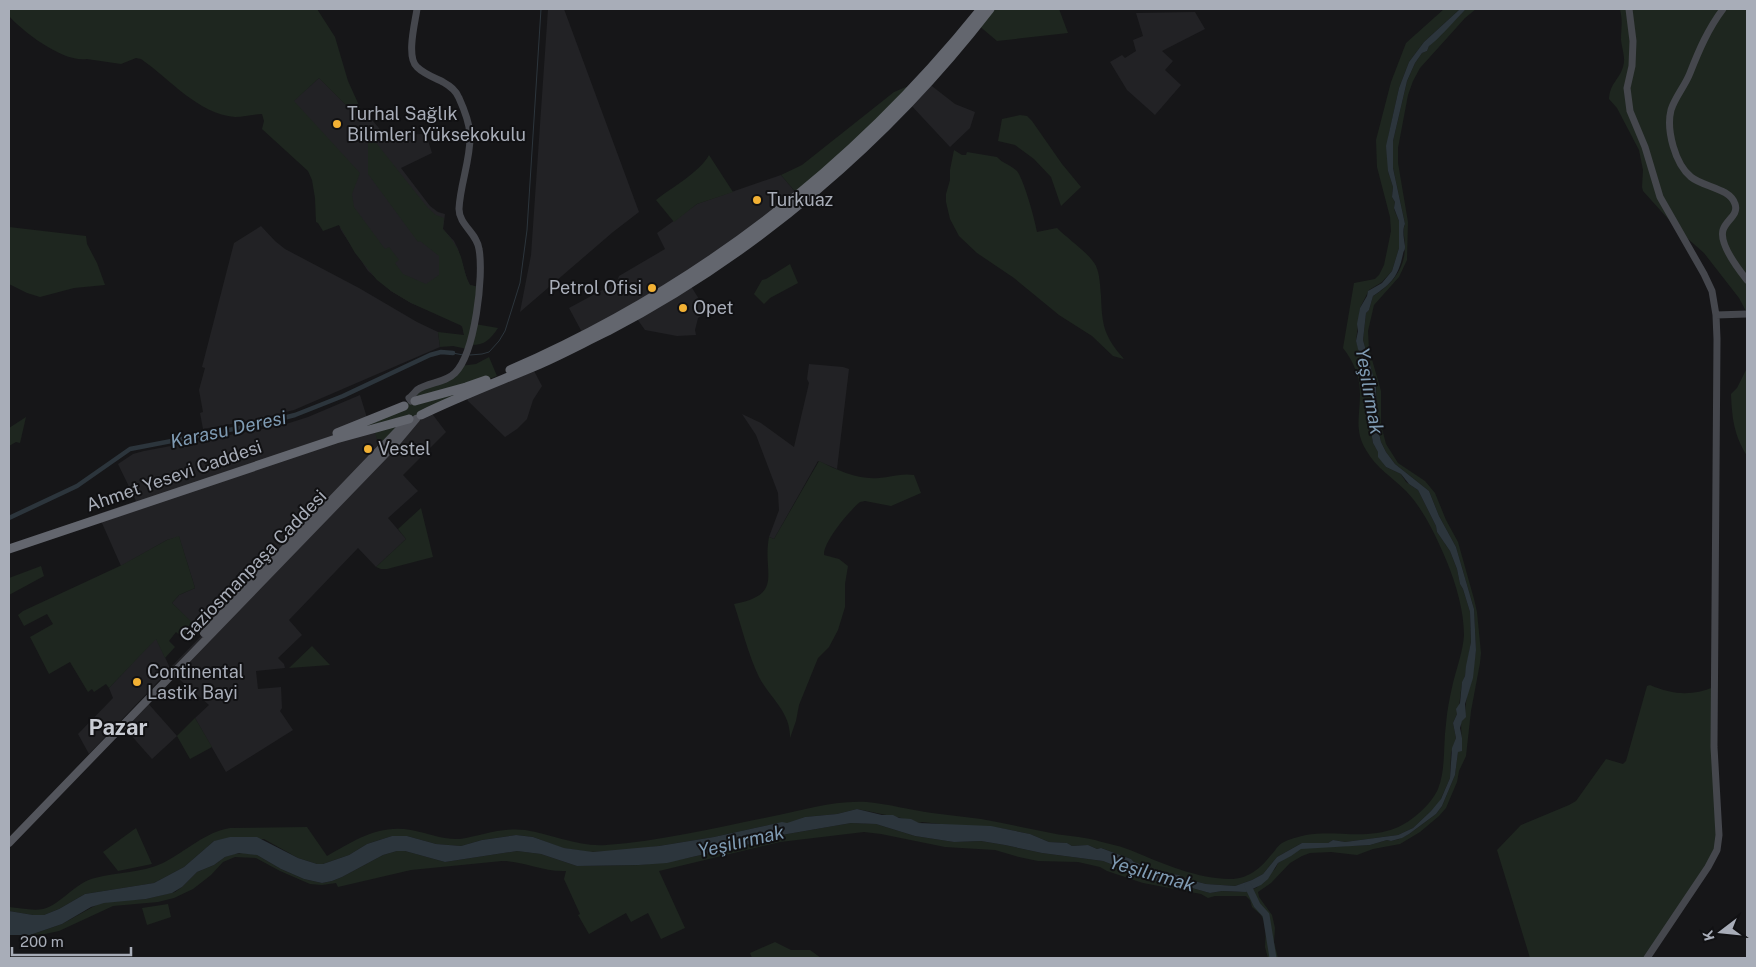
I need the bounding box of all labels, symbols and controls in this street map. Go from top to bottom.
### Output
place label: Turhal Sağlık Bilimleri Yüksekokulu [347,103,526,145]
marker: Turhal Sağlık Bilimleri Yüksekokulu [331,118,343,130]
place label: Turkuaz [767,189,833,210]
marker: Turkuaz [751,194,763,206]
place label: Petrol Ofisi [549,277,642,298]
marker: Petrol Ofisi [646,282,658,294]
place label: Opet [693,297,734,318]
marker: Opet [677,302,689,314]
water label: Yeşilırmak [1352,346,1389,437]
water label: Karasu Deresi [168,406,288,452]
street label: Ahmet Yesevi Caddesi [83,436,264,515]
place label: Vestel [378,438,431,459]
marker: Vestel [362,443,374,455]
street label: Gaziosmanpaşa Caddesi [175,485,331,646]
place label: Continental Lastik Bayi [147,661,244,703]
marker: Continental Lastik Bayi [131,676,143,688]
district label: Pazar [88,714,148,740]
water label: Yeşilırmak [696,820,787,862]
water label: Yeşilırmak [1107,850,1198,896]
north arrow [1696,907,1746,957]
scale bar [12,924,131,956]
text: K [1699,929,1718,943]
text: 200 m [20,933,64,950]

